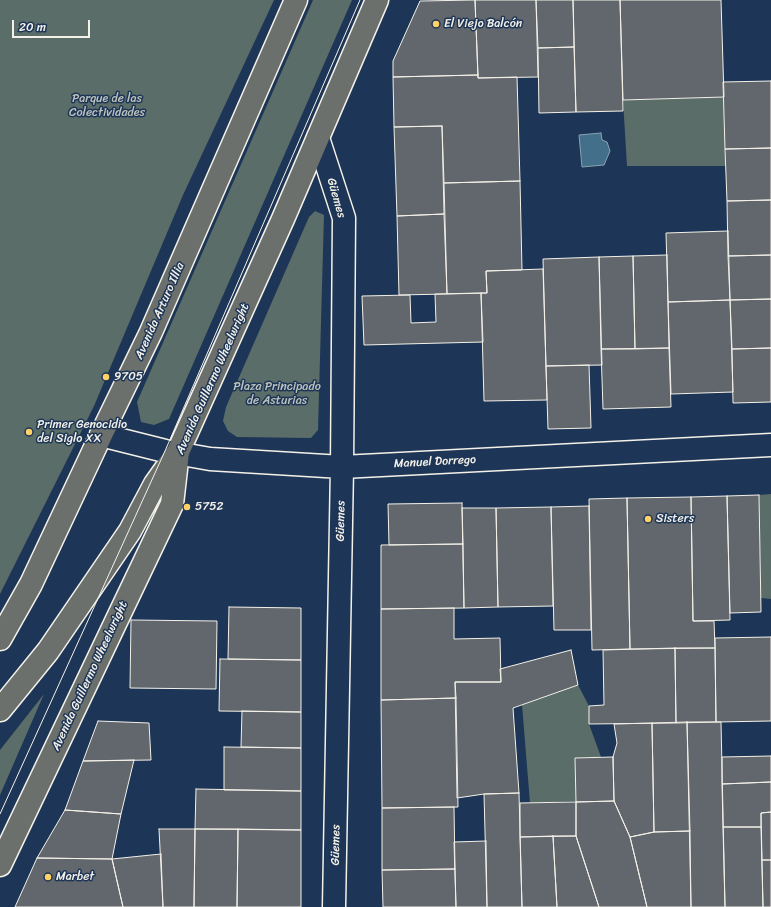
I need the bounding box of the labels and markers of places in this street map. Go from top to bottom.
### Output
place label: El Viejo Balcón [444,17,522,31]
marker: El Viejo Balcón [431,19,441,29]
place label: 9705 [114,370,143,384]
marker: 9705 [101,372,111,382]
place label: Primer Genocidio del Siglo XX [37,418,127,446]
marker: Primer Genocidio del Siglo XX [24,427,34,437]
place label: 5752 [195,500,223,514]
marker: 5752 [182,502,192,512]
place label: Sisters [656,512,694,526]
marker: Sisters [643,514,653,524]
place label: Marbet [56,870,94,884]
marker: Marbet [43,872,53,882]

